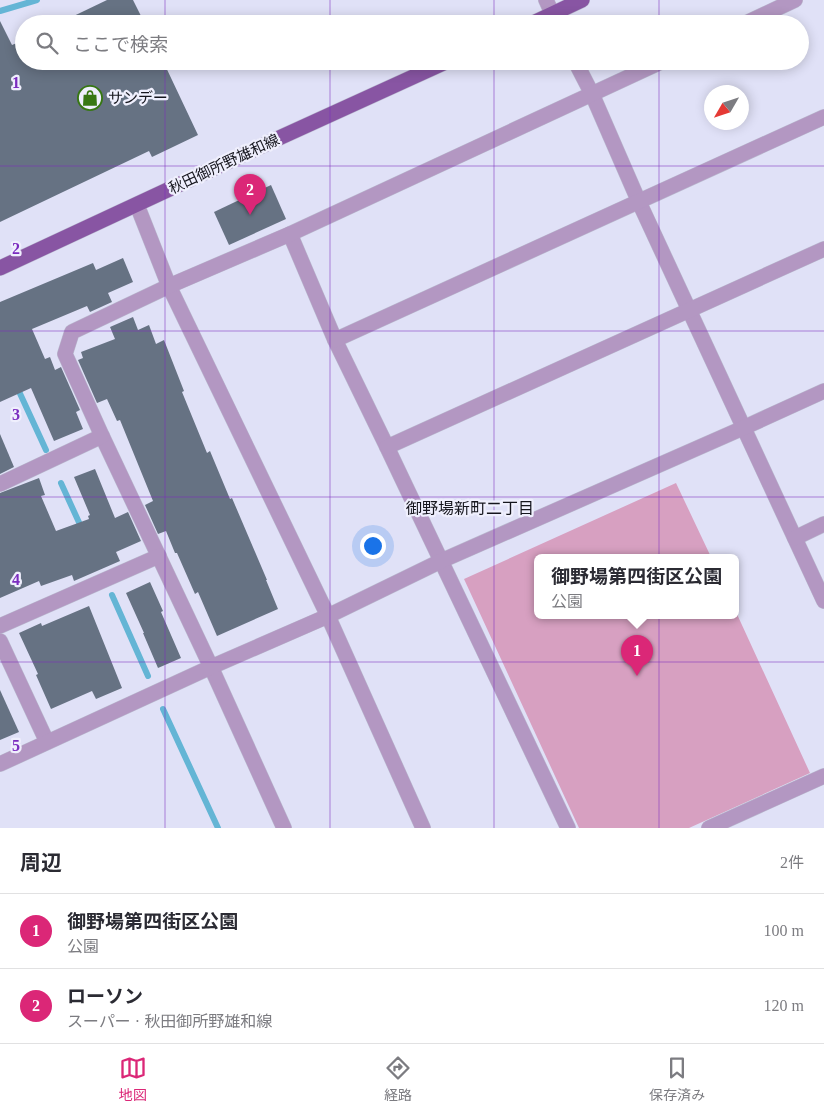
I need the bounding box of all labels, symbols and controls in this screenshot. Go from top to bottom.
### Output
search box [15,15,809,70]
icon: search [33,29,61,57]
text: ここで検索 [73,34,168,55]
text: 1 [12,74,20,91]
shop icon: サンデー [77,85,103,111]
north arrow [704,85,749,130]
place label: サンデー [108,90,168,106]
street label: 秋田御所野雄和線 [166,131,282,197]
pin: 2 [234,174,266,215]
text: 2 [12,240,20,257]
text: 3 [12,406,20,423]
district label: 御野場新町二丁目 [406,500,534,517]
your location [360,533,386,559]
popup [534,554,739,619]
text: 御野場第四街区公園 [551,566,722,587]
text: 4 [12,571,20,588]
text: 公園 [551,593,583,610]
pin: 1 [621,635,653,676]
text: 5 [12,737,20,754]
text: 周辺 [20,851,62,875]
text: 2件 [780,854,804,871]
text: 御野場第四街区公園 [67,911,238,932]
text: 1 [32,922,40,939]
text: 100 m [764,922,804,939]
text: 公園 [67,938,99,955]
text: ローソン [67,986,143,1007]
text: 2 [32,997,40,1014]
text: 120 m [764,997,804,1014]
text: スーパー · 秋田御所野雄和線 [67,1013,272,1030]
tab: 地図 [119,1054,147,1104]
tab: 経路 [384,1054,412,1104]
tab: 保存済み [649,1054,705,1104]

